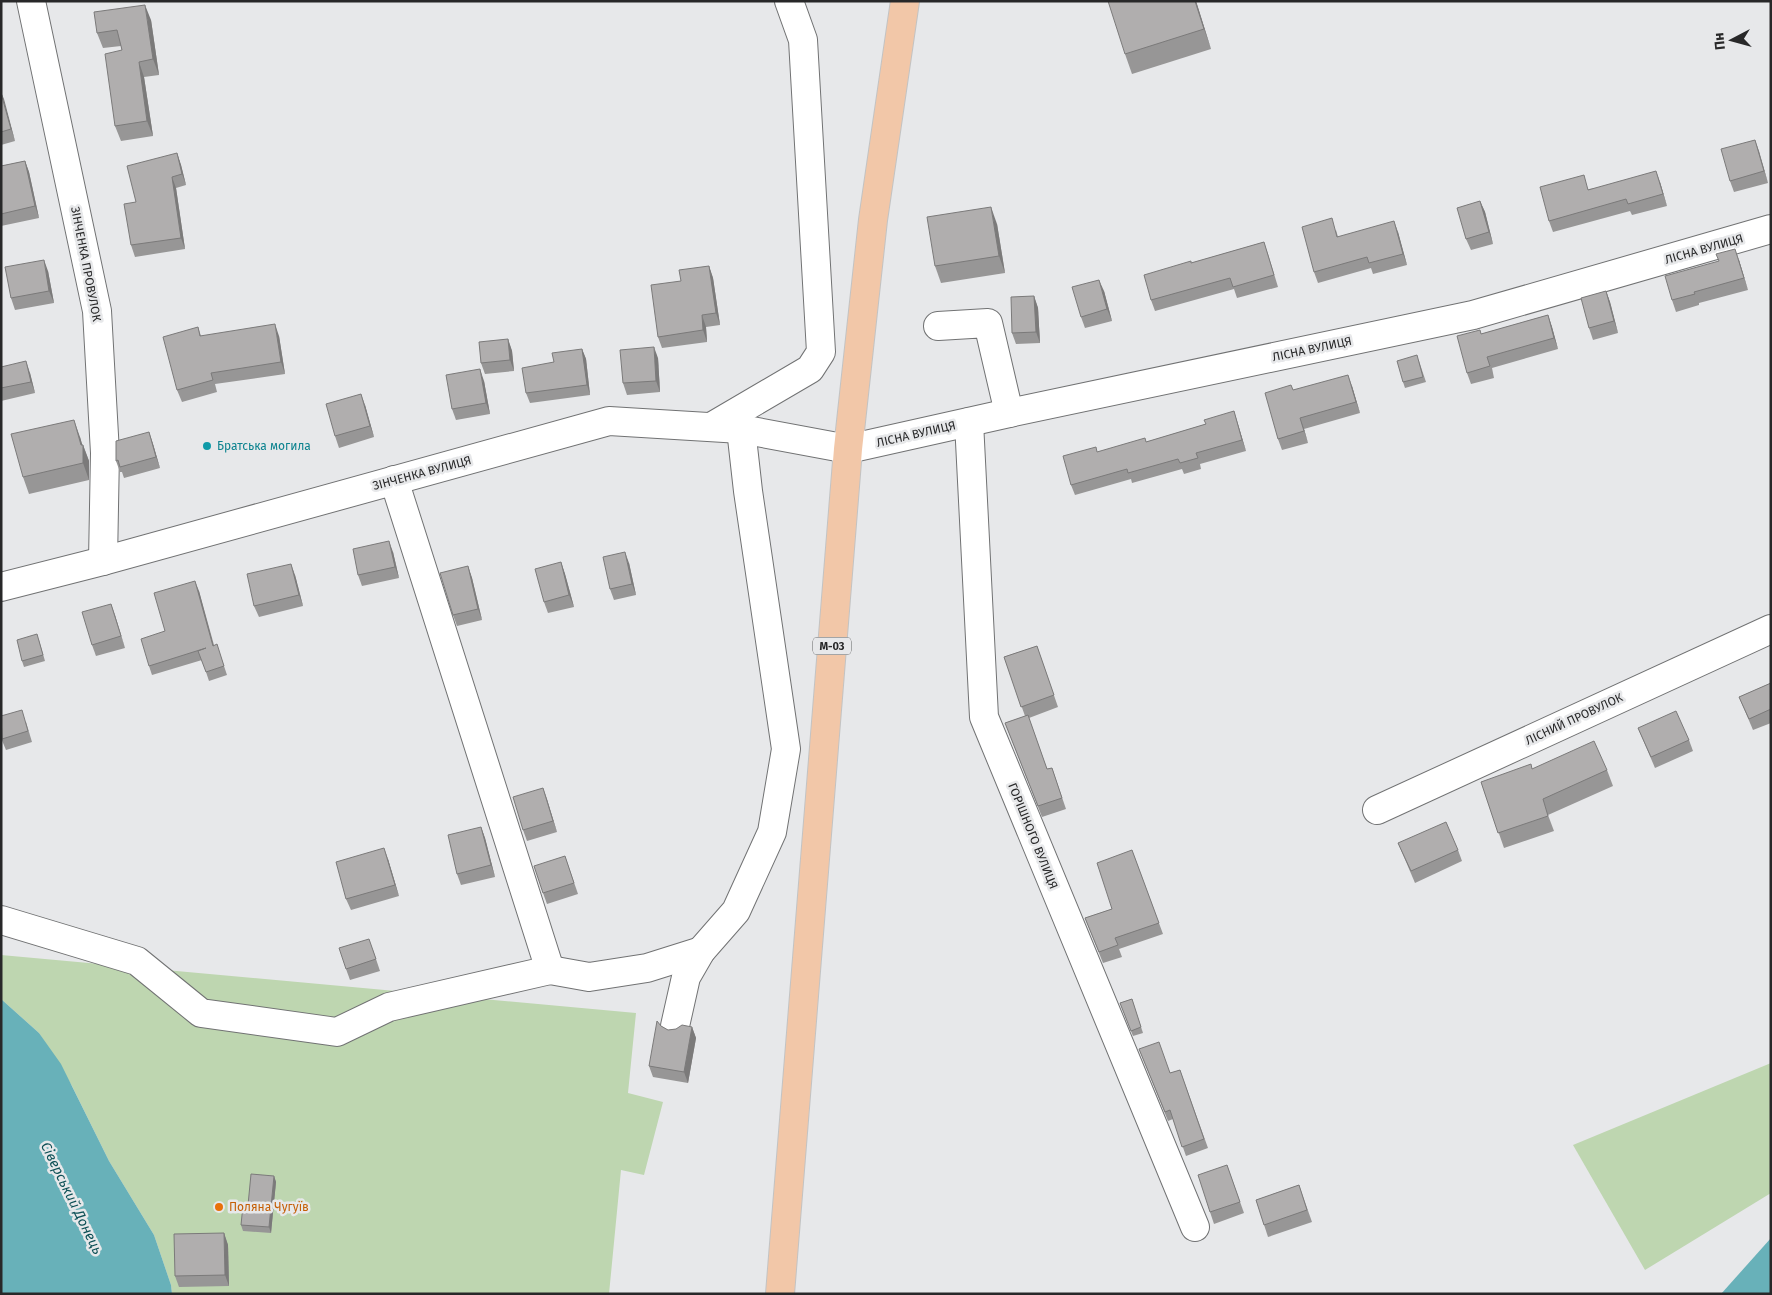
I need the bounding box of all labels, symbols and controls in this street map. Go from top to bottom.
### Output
north arrow [1707,15,1757,65]
text: Пн [1710,32,1729,51]
street label: ЗІНЧЕНКА ПРОВУЛОК [68,205,104,323]
street label: ЛІСНА ВУЛИЦЯ [1663,231,1745,267]
street label: ЛІСНА ВУЛИЦЯ [1271,334,1353,364]
street label: ЛІСНА ВУЛИЦЯ [875,418,957,450]
place label: Братська могила [217,439,311,453]
marker: Братська могила [201,440,213,452]
street label: ЗІНЧЕНКА ВУЛИЦЯ [371,453,473,493]
road number: М-03 [813,637,851,654]
street label: ЛІСНИЙ ПРОВУЛОК [1523,689,1625,748]
street label: ГОРІШНОГО ВУЛИЦЯ [1005,781,1061,891]
water label: Сіверський Донець [37,1139,106,1257]
place label: Поляна Чугуїв [229,1200,309,1214]
marker: Поляна Чугуїв [213,1201,225,1213]

